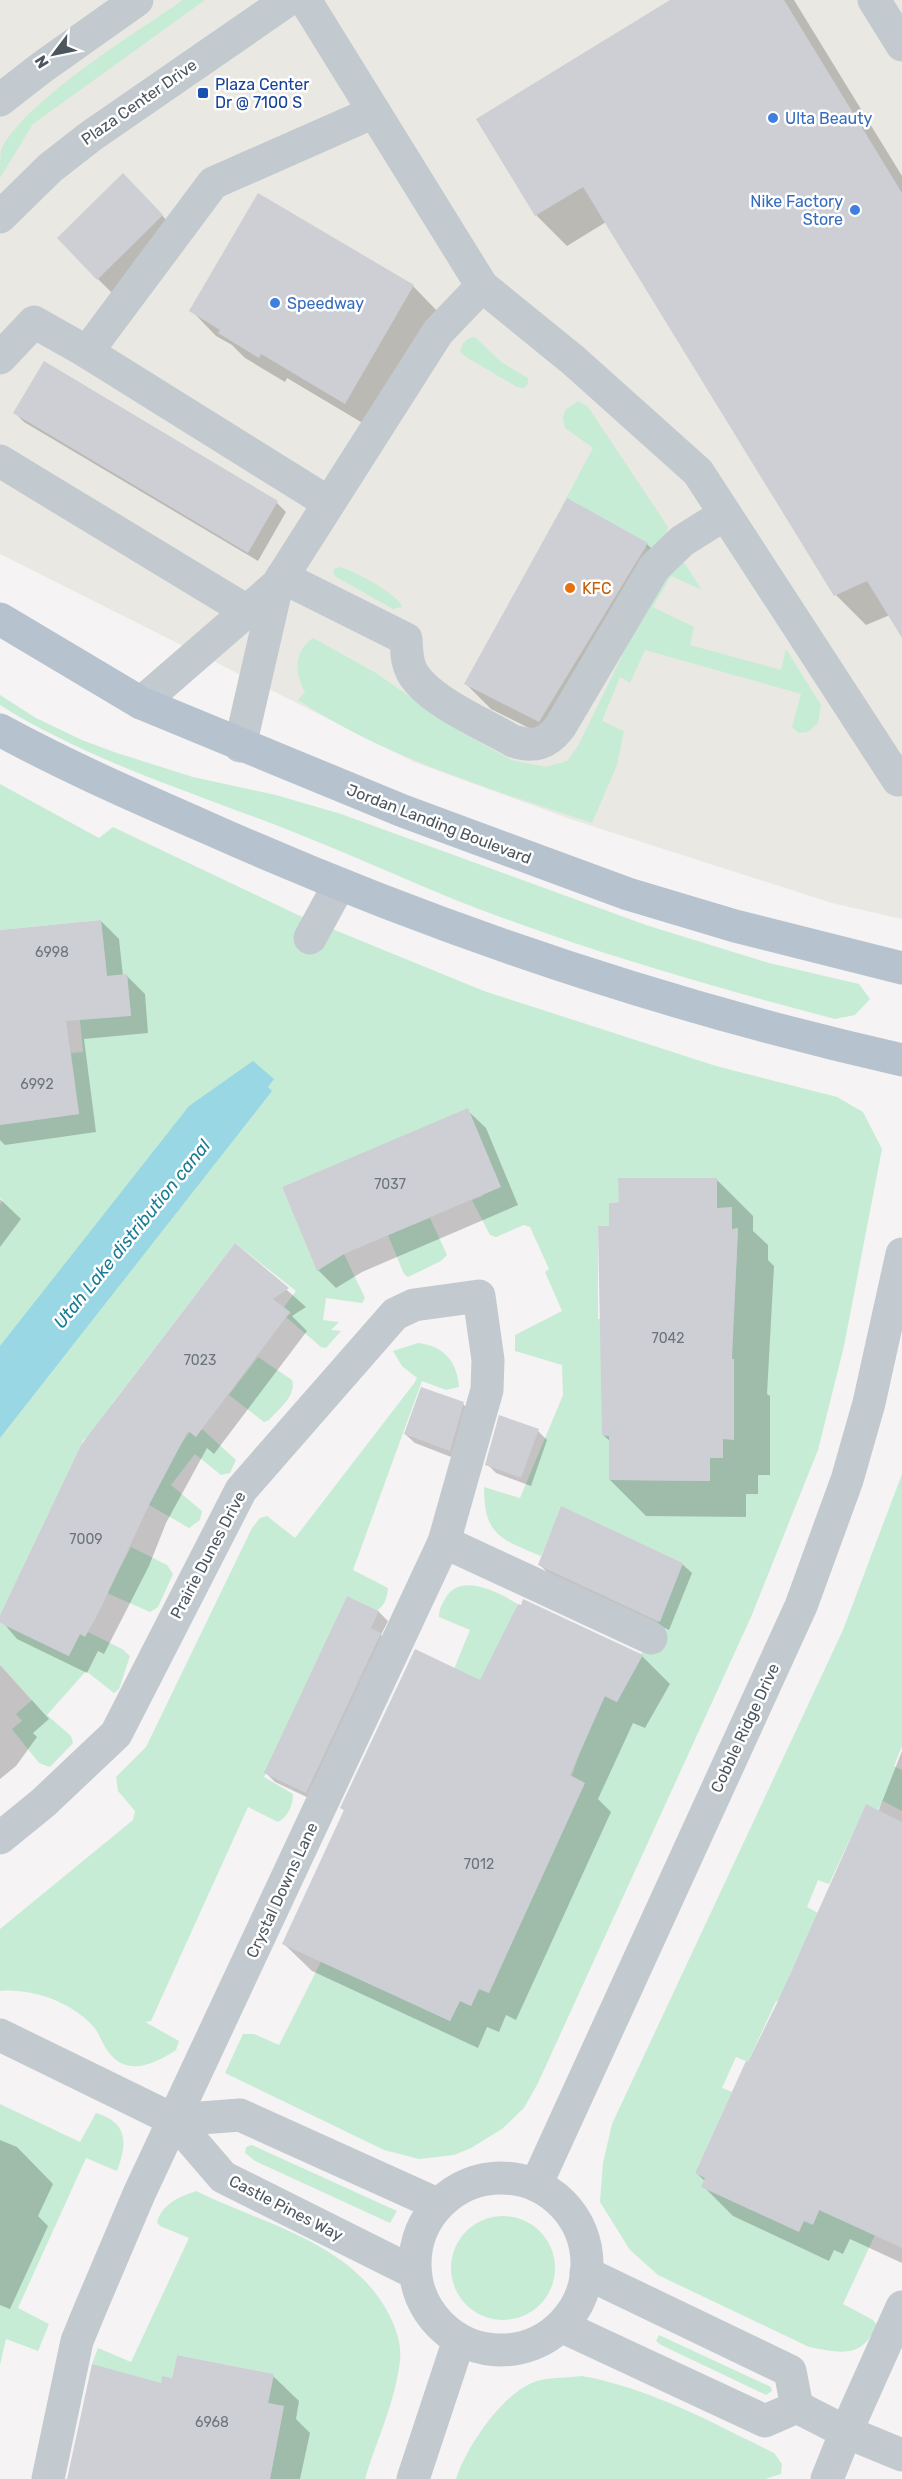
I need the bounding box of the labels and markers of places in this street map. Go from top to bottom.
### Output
place label: Plaza Center Dr @ 7100 S [215,75,309,112]
marker: Plaza Center Dr @ 7100 S [196,86,210,100]
place label: Ulta Beauty [785,109,872,128]
marker: Ulta Beauty [766,111,780,125]
place label: Nike Factory Store [750,192,843,229]
marker: Nike Factory Store [848,203,862,217]
place label: Speedway [287,294,364,313]
marker: Speedway [268,296,282,310]
place label: KFC [582,579,612,598]
marker: KFC [563,581,577,595]

